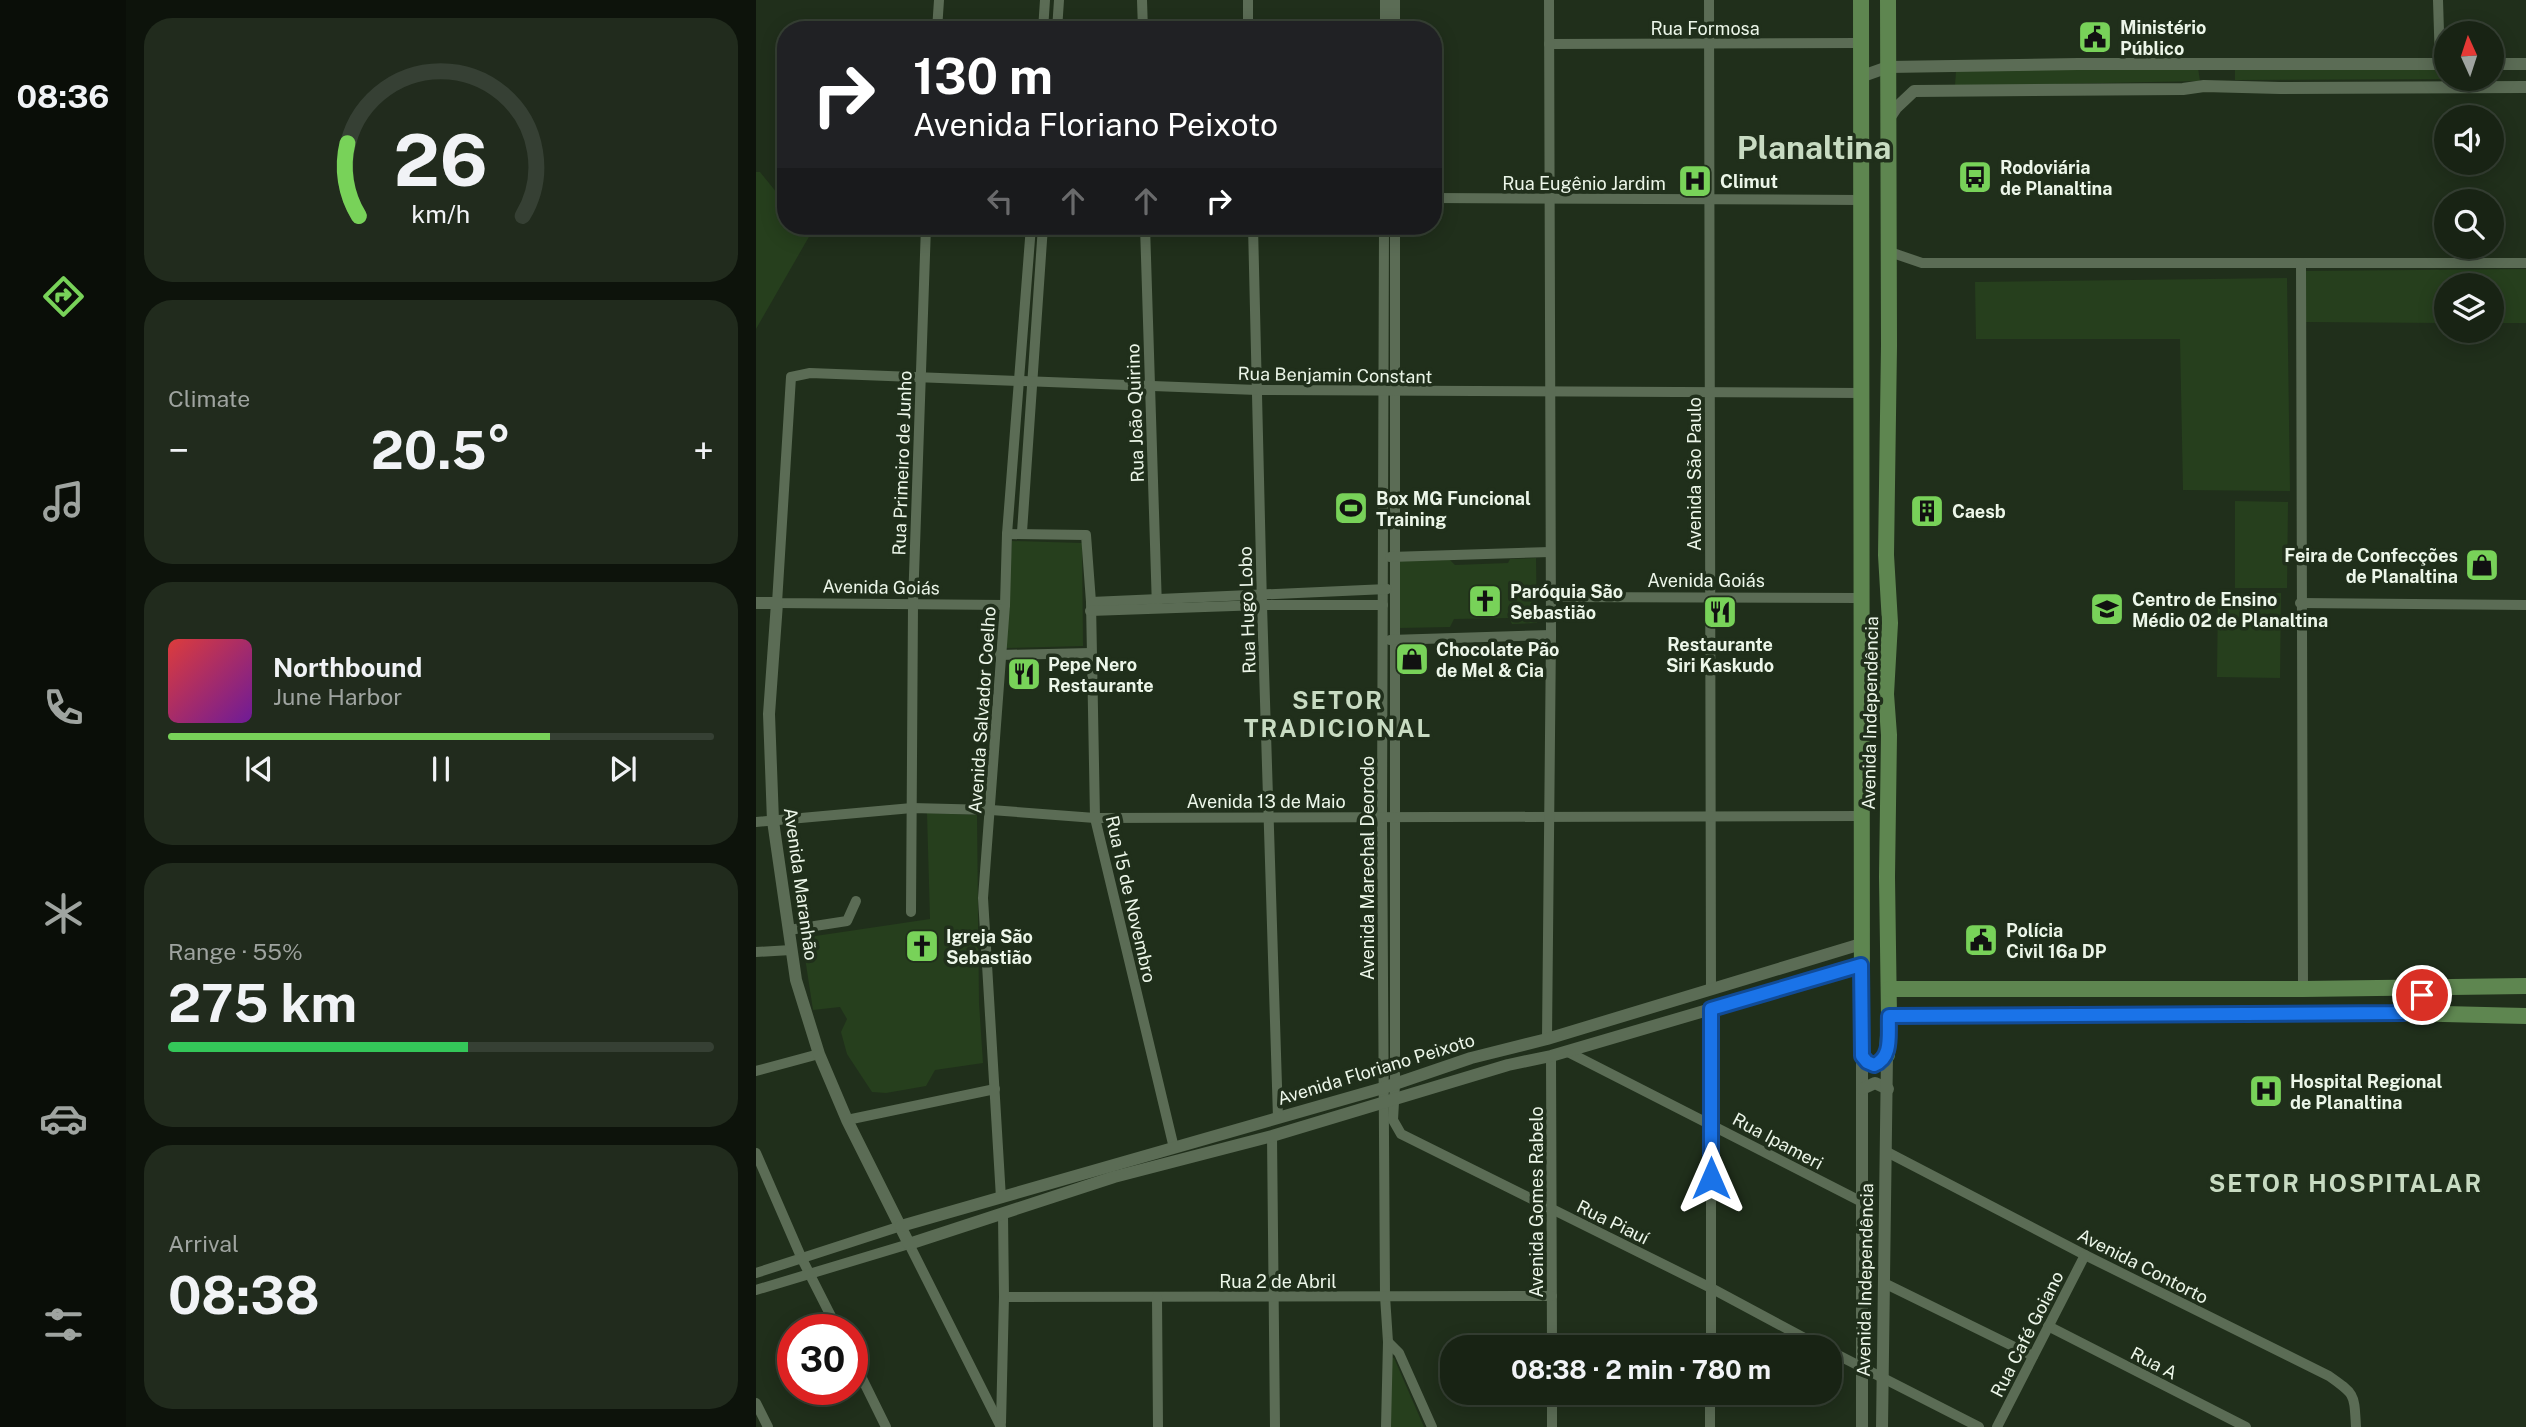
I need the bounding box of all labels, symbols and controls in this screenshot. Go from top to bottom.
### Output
place label: Ministério Público [2120,17,2206,59]
street label: Rua Formosa [1650,18,1760,39]
public building icon: Ministério Público [2076,18,2114,56]
north arrow [2434,21,2504,91]
map controls [2434,21,2504,343]
text: 130 m [913,47,1053,105]
icon: right [798,49,889,140]
text: 08:36 [17,78,109,115]
button: sound [2434,105,2504,175]
text: Avenida Floriano Peixoto [913,106,1278,143]
text: 26 [394,117,488,202]
district label: Planaltina [1737,129,1891,166]
place label: Rodoviária de Planaltina [2000,157,2112,199]
bus stop icon: Rodoviária de Planaltina [1956,158,1994,196]
hospital icon: Climut [1676,162,1714,200]
place label: Climut [1720,171,1778,192]
street label: Rua Eugênio Jardim [1502,173,1666,194]
icon: left [981,182,1019,220]
icon: ahead [1054,182,1092,220]
icon: ahead [1127,182,1165,220]
icon: right [1200,182,1238,220]
button: search [2434,189,2504,259]
text: km/h [412,199,470,229]
icon: directions [39,272,88,321]
button: layers [2434,273,2504,343]
street label: Rua João Quirino [1122,343,1148,483]
street label: Rua Benjamin Constant [1237,363,1433,387]
street label: Rua Primeiro de Junho [888,370,916,556]
text: Climate [168,385,250,412]
street label: Avenida São Paulo [1684,397,1705,551]
text: 20.5° [371,420,511,481]
text: − [168,428,189,473]
text: + [693,428,714,473]
icon: music [39,477,88,526]
place label: Box MG Funcional Training [1376,488,1531,530]
sports icon: Box MG Funcional Training [1332,489,1370,527]
building icon: Caesb [1908,492,1946,530]
place label: Caesb [1952,501,2006,522]
place label: Feira de Confecções de Planaltina [2284,545,2458,587]
street label: Rua Hugo Lobo [1234,546,1260,674]
shop icon: Feira de Confecções de Planaltina [2463,546,2501,584]
street label: Avenida Goiás [1647,570,1765,591]
street label: Avenida Goiás [822,575,940,599]
place label: Paróquia São Sebastião [1510,581,1623,623]
church icon: Paróquia São Sebastião [1466,582,1504,620]
place label: Centro de Ensino Médio 02 de Planaltina [2132,589,2328,631]
school or university icon: Centro de Ensino Médio 02 de Planaltina [2088,590,2126,628]
restaurant icon: Restaurante Siri Kaskudo [1701,593,1739,631]
street label: Avenida Salvador Coelho [964,606,1000,814]
street label: Avenida Independência [1858,616,1882,810]
place label: Restaurante Siri Kaskudo [1666,634,1774,676]
place label: Chocolate Pão de Mel & Cia [1436,639,1559,681]
shop icon: Chocolate Pão de Mel & Cia [1393,640,1431,678]
text: Northbound [273,652,422,683]
place label: Pepe Nero Restaurante [1048,654,1154,696]
restaurant icon: Pepe Nero Restaurante [1005,655,1043,693]
icon: phone [39,683,88,732]
text: June Harbor [273,683,402,710]
district label: SETOR TRADICIONAL [1244,686,1432,742]
icon: previous [240,750,278,788]
icon: pause [422,750,460,788]
icon: next [604,750,642,788]
street label: Avenida Marechal Deorodo [1357,756,1378,980]
street label: Avenida 13 de Maio [1186,791,1346,812]
street label: Avenida Maranhão [780,806,822,962]
street label: Rua 15 de Novembro [1102,813,1160,985]
icon: climate [39,889,88,938]
place label: Polícia Civil 16a DP [2006,920,2107,962]
public building icon: Polícia Civil 16a DP [1962,921,2000,959]
place label: Igreja São Sebastião [946,926,1033,968]
church icon: Igreja São Sebastião [903,927,941,965]
text: Range · 55% [168,938,303,965]
pin [2392,965,2452,1025]
text: 275 km [168,973,357,1034]
icon: arrive [2403,976,2441,1014]
street label: Avenida Floriano Peixoto [1275,1029,1477,1109]
place label: Hospital Regional de Planaltina [2290,1071,2443,1113]
hospital icon: Hospital Regional de Planaltina [2247,1072,2285,1110]
icon: car [39,1094,88,1143]
street label: Avenida Gomes Rabelo [1526,1106,1547,1298]
street label: Rua Ipameri [1729,1108,1827,1174]
position arrow [1674,1141,1748,1215]
district label: SETOR HOSPITALAR [2209,1169,2483,1197]
street label: Avenida Independência [1853,1183,1877,1377]
street label: Rua Piauí [1574,1196,1653,1249]
street label: Avenida Contorto [2074,1224,2212,1308]
text: Arrival [168,1230,239,1257]
text: 08:38 [168,1265,320,1326]
street label: Rua Café Goiano [1986,1268,2068,1400]
street label: Rua 2 de Abril [1219,1271,1337,1292]
icon: filters [39,1300,88,1349]
speed limit sign: 30 [777,1314,868,1405]
street label: Rua A [2127,1342,2181,1384]
text: 08:38 · 2 min · 780 m [1511,1354,1771,1385]

